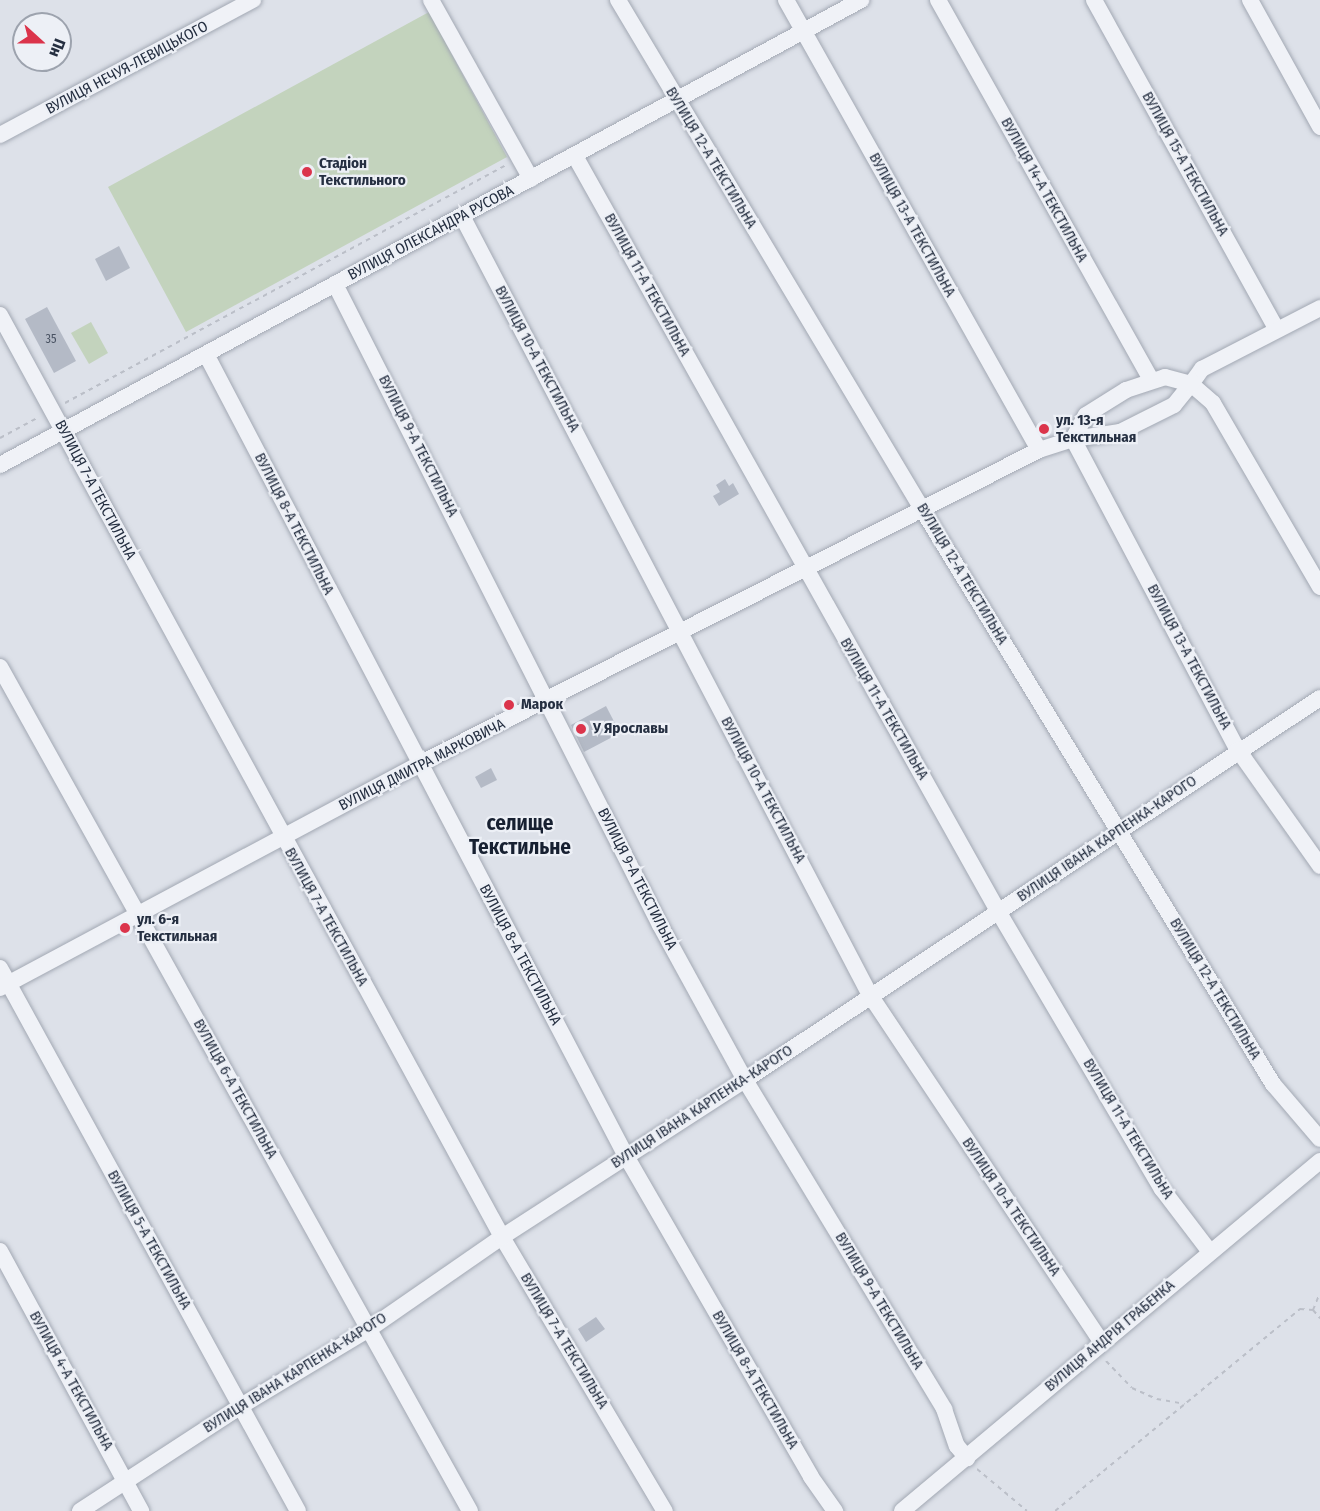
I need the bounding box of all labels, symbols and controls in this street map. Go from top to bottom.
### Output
north arrow [12,12,72,72]
street label: ВУЛИЦЯ НЕЧУЯ-ЛЕВИЦЬКОГО [43,18,211,118]
text: Пн [45,36,70,60]
street label: ВУЛИЦЯ 12-А ТЕКСТИЛЬНА [662,84,760,232]
street label: ВУЛИЦЯ 15-А ТЕКСТИЛЬНА [1138,89,1232,239]
street label: ВУЛИЦЯ 14-А ТЕКСТИЛЬНА [997,115,1091,265]
street label: ВУЛИЦЯ 13-А ТЕКСТИЛЬНА [865,150,959,300]
place label: Стадіон Текстильного [319,154,406,189]
marker: Стадіон Текстильного [300,165,314,179]
street label: ВУЛИЦЯ ОЛЕКСАНДРА РУСОВА [345,182,517,284]
street label: ВУЛИЦЯ 11-А ТЕКСТИЛЬНА [600,210,694,360]
street label: ВУЛИЦЯ 10-А ТЕКСТИЛЬНА [491,283,583,435]
house number: 35 [46,333,56,347]
street label: ВУЛИЦЯ 9-А ТЕКСТИЛЬНА [374,372,462,520]
place label: ул. 13-я Текстильная [1056,411,1136,446]
street label: ВУЛИЦЯ 7-А ТЕКСТИЛЬНА [51,417,139,563]
marker: ул. 13-я Текстильная [1037,422,1051,436]
street label: ВУЛИЦЯ 8-А ТЕКСТИЛЬНА [250,450,338,598]
street label: ВУЛИЦЯ 12-А ТЕКСТИЛЬНА [913,500,1011,648]
street label: ВУЛИЦЯ 13-А ТЕКСТИЛЬНА [1143,581,1235,733]
street label: ВУЛИЦЯ 11-А ТЕКСТИЛЬНА [836,635,932,783]
place label: Марок [521,696,563,714]
marker: Марок [502,698,516,712]
street label: ВУЛИЦЯ 10-А ТЕКСТИЛЬНА [717,714,809,866]
street label: ВУЛИЦЯ ДМИТРА МАРКОВИЧА [336,715,508,815]
place label: У Ярославы [593,720,668,738]
marker: У Ярославы [574,722,588,736]
street label: ВУЛИЦЯ ІВАНА КАРПЕНКА-КАРОГО [1014,772,1200,906]
street label: ВУЛИЦЯ 9-А ТЕКСТИЛЬНА [593,805,681,953]
district label: селище Текстильне [469,810,571,860]
street label: ВУЛИЦЯ 7-А ТЕКСТИЛЬНА [280,845,372,989]
street label: ВУЛИЦЯ 8-А ТЕКСТИЛЬНА [475,882,565,1028]
place label: ул. 6-я Текстильная [137,910,217,945]
street label: ВУЛИЦЯ 12-А ТЕКСТИЛЬНА [1166,915,1264,1063]
marker: ул. 6-я Текстильная [118,921,132,935]
street label: ВУЛИЦЯ 6-А ТЕКСТИЛЬНА [189,1016,281,1162]
street label: ВУЛИЦЯ ІВАНА КАРПЕНКА-КАРОГО [608,1041,796,1173]
street label: ВУЛИЦЯ 11-А ТЕКСТИЛЬНА [1079,1055,1177,1203]
street label: ВУЛИЦЯ 10-А ТЕКСТИЛЬНА [958,1134,1064,1280]
street label: ВУЛИЦЯ 5-А ТЕКСТИЛЬНА [103,1167,195,1313]
street label: ВУЛИЦЯ 9-А ТЕКСТИЛЬНА [831,1229,927,1373]
street label: ВУЛИЦЯ 7-А ТЕКСТИЛЬНА [516,1270,612,1412]
street label: ВУЛИЦЯ АНДРІЯ ГРАБЕНКА [1041,1276,1179,1396]
street label: ВУЛИЦЯ 4-А ТЕКСТИЛЬНА [25,1308,117,1454]
street label: ВУЛИЦЯ 8-А ТЕКСТИЛЬНА [708,1308,802,1452]
street label: ВУЛИЦЯ ІВАНА КАРПЕНКА-КАРОГО [200,1309,390,1437]

